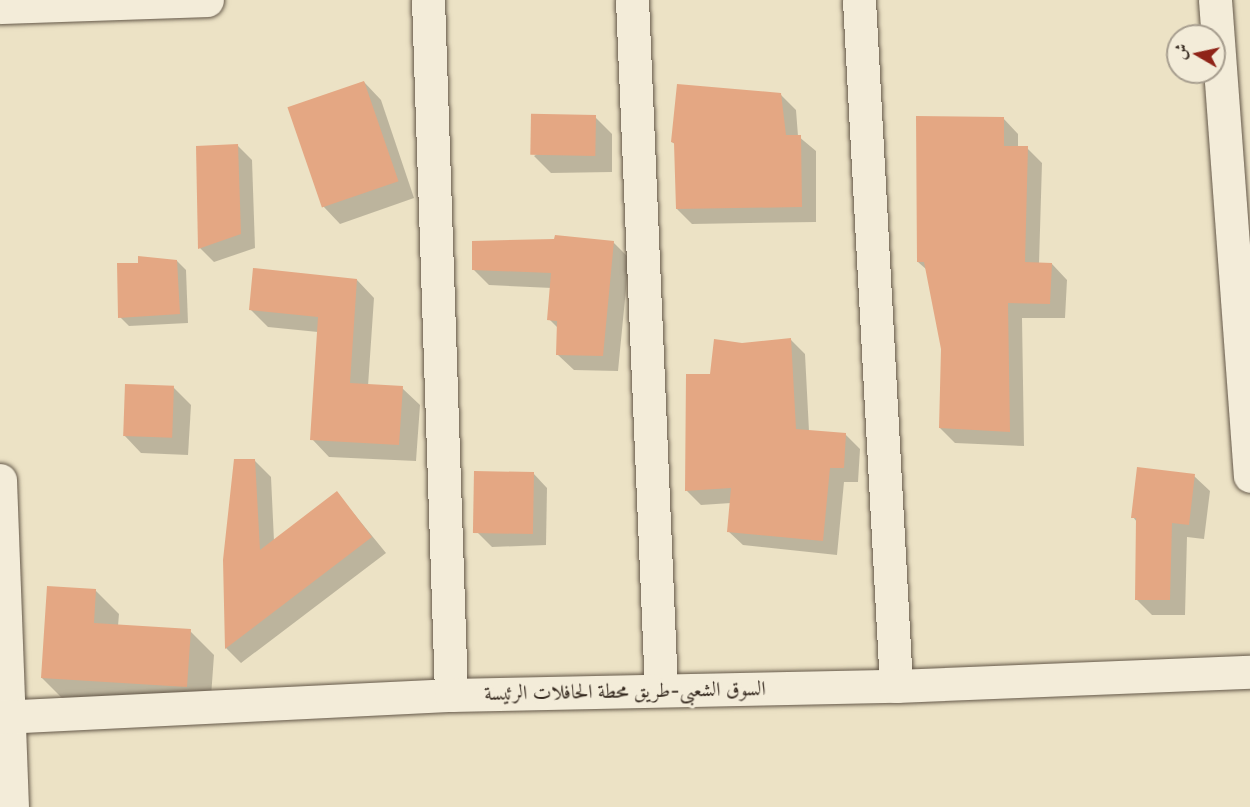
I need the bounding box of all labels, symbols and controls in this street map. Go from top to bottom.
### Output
north arrow [1166,24,1226,84]
text: ش [1169,42,1191,61]
street label: السوق الشعبى-طريق محطة الحافلات الرئيسة [484,677,766,705]

